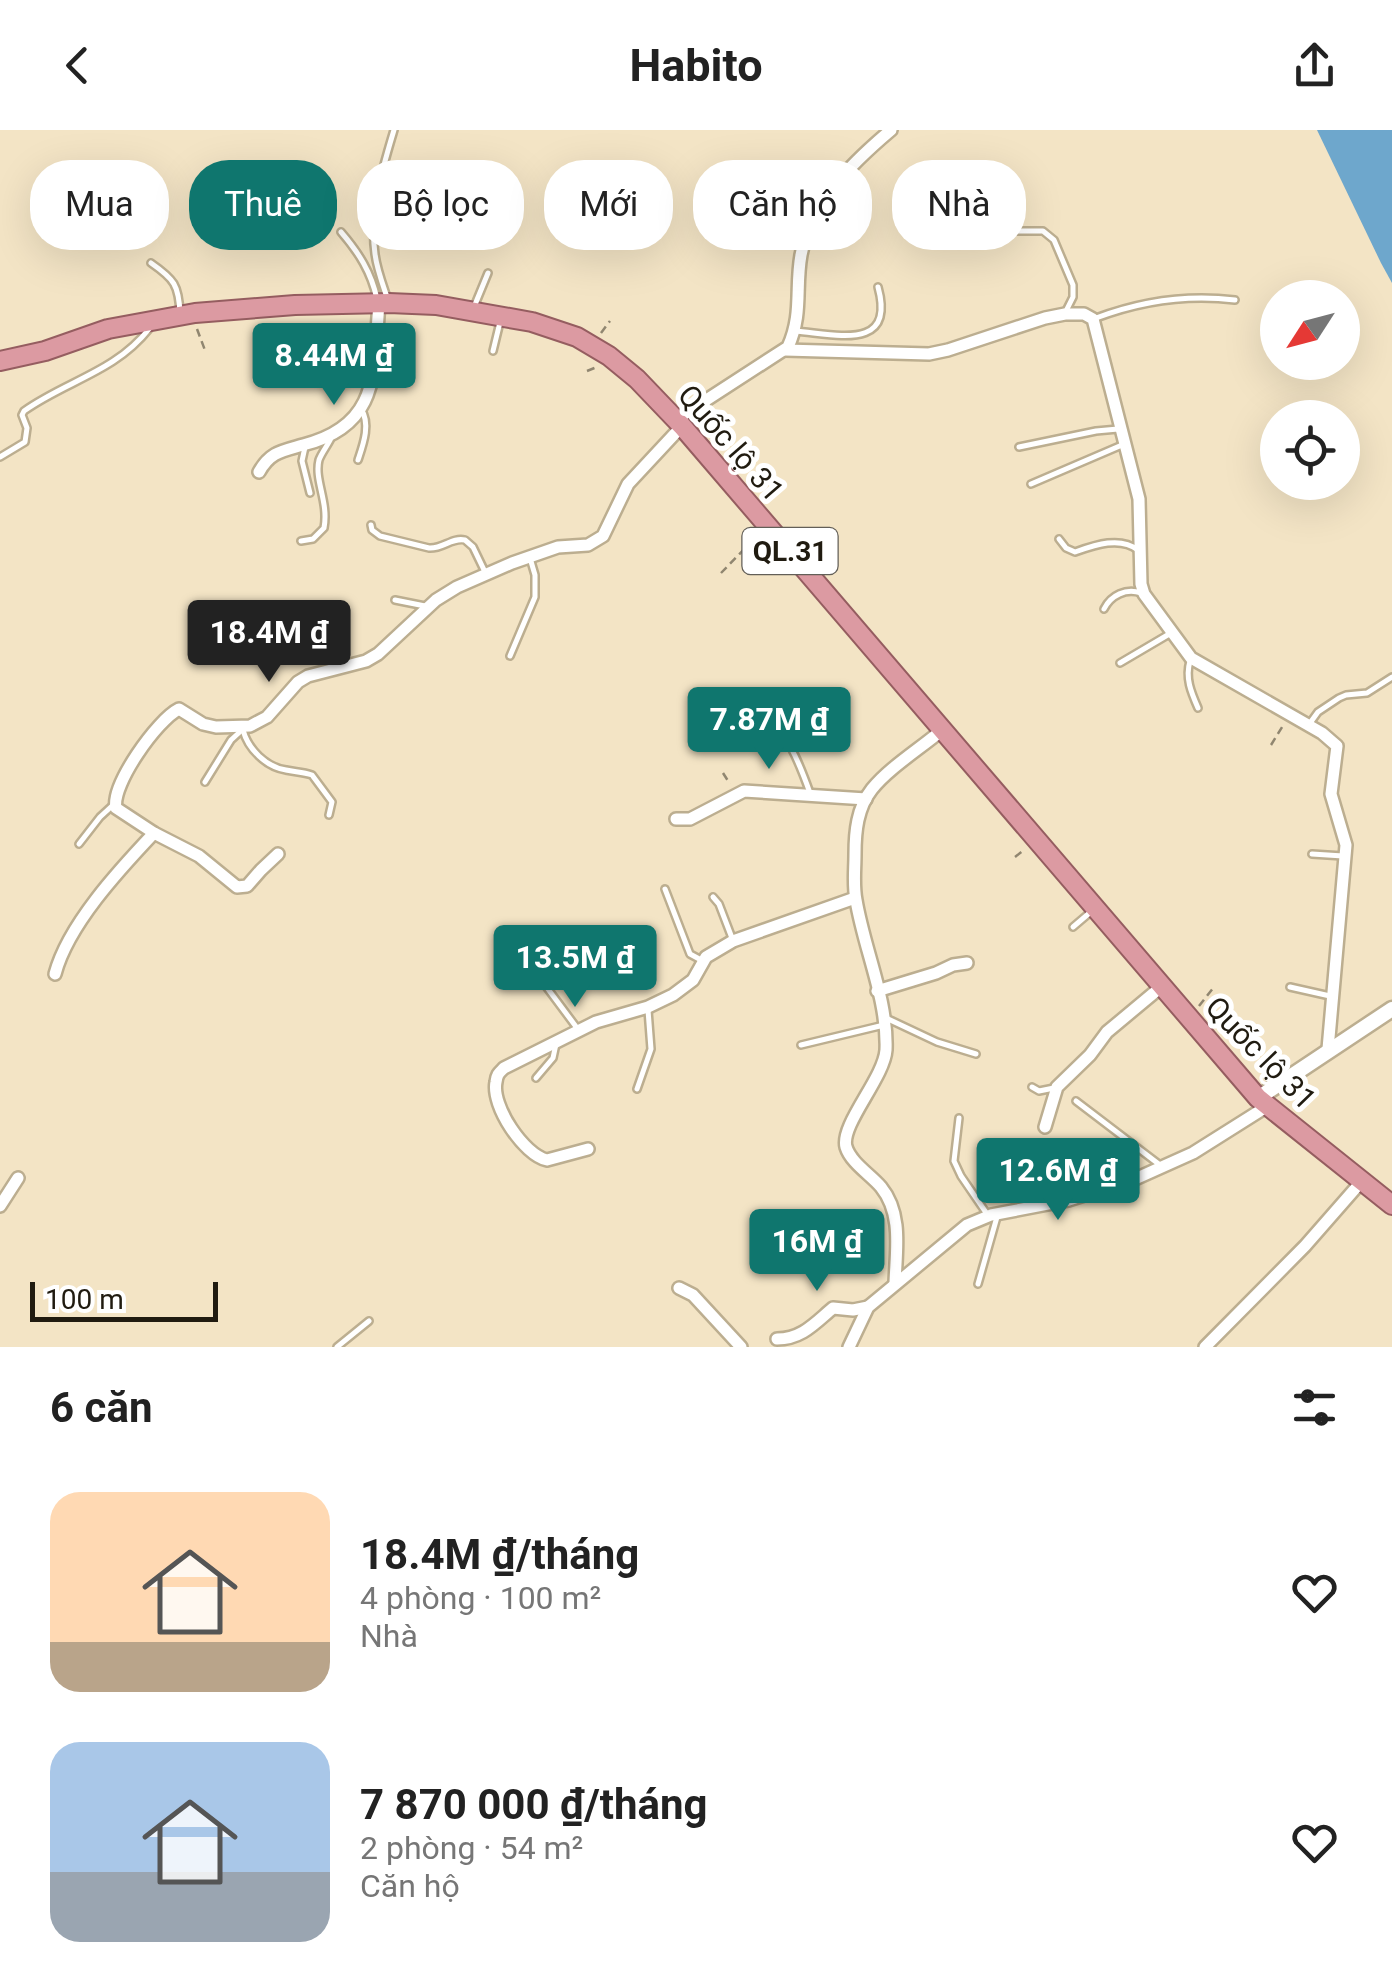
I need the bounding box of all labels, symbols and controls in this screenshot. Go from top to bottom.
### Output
icon: back [50,38,105,93]
icon: share [1287,38,1342,93]
text: Habito [629,39,763,92]
chip: Mua [30,160,169,250]
chip: Thuê [189,160,337,250]
chip: Bộ lọc [357,160,524,250]
chip: Mới [544,160,673,250]
chip: Căn hộ [693,160,872,250]
chip: Nhà [892,160,1026,250]
north arrow [1260,280,1360,380]
map controls [1260,280,1360,500]
pin: 8.44M ₫ [242,323,426,408]
text: 8.44M ₫ [275,336,393,374]
street label: Quốc lộ 31 [671,378,791,508]
button: locate [1260,400,1360,500]
road number: QL.31 [742,528,838,574]
pin: 18.4M ₫ [177,600,361,685]
text: 18.4M ₫ [210,613,328,651]
pin: 7.87M ₫ [677,687,861,772]
text: 7.87M ₫ [710,700,828,738]
pin: 13.5M ₫ [483,925,667,1010]
text: 13.5M ₫ [516,938,634,976]
street label: Quốc lộ 31 [1199,989,1323,1117]
pin: 12.6M ₫ [966,1138,1150,1223]
text: 12.6M ₫ [999,1151,1117,1189]
pin: 16M ₫ [747,1209,887,1294]
text: 16M ₫ [771,1222,863,1260]
scale bar [30,1277,218,1322]
text: 100 m [45,1283,124,1316]
icon: filters [1287,1380,1342,1435]
text: 6 căn [50,1383,152,1432]
text: 18.4M ₫/tháng [360,1530,639,1579]
icon: home [130,1532,250,1652]
icon: heart [1287,1565,1342,1620]
text: 4 phòng · 100 m² [360,1579,601,1617]
text: Nhà [360,1617,418,1655]
text: 7 870 000 ₫/tháng [360,1780,708,1829]
icon: home [130,1782,250,1902]
icon: heart [1287,1815,1342,1870]
text: 2 phòng · 54 m² [360,1829,583,1867]
text: Căn hộ [360,1867,460,1905]

